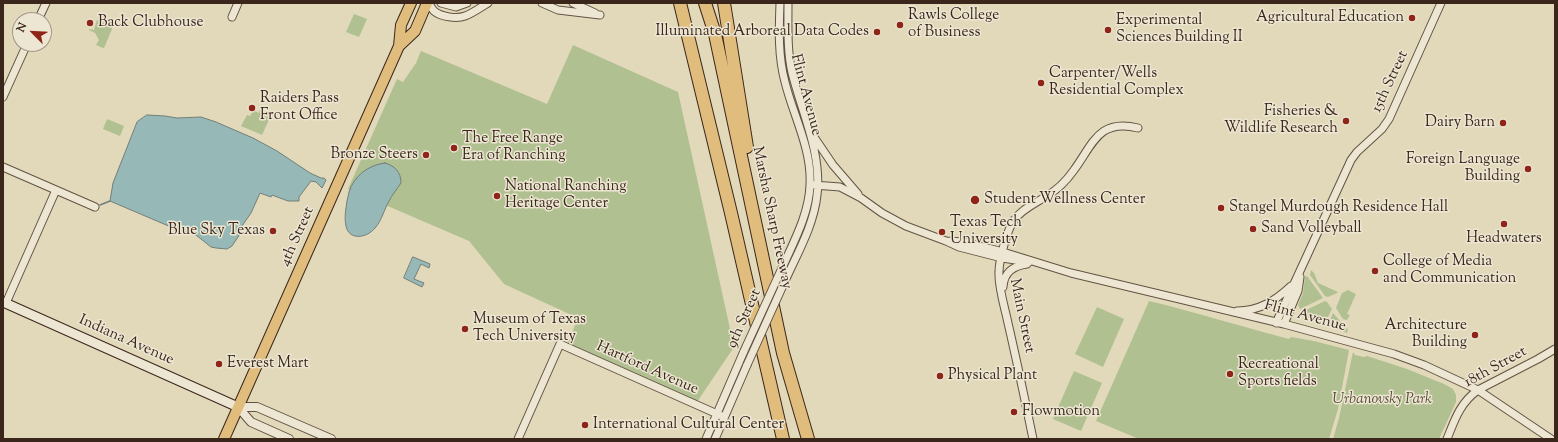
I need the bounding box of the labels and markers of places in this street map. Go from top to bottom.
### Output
place label: Rawls College of Business [908,7,999,42]
place label: Agricultural Education [1256,9,1404,27]
place label: Experimental Sciences Building II [1116,12,1243,47]
marker: Agricultural Education [1407,13,1417,23]
place label: Back Clubhouse [98,14,203,32]
marker: Back Clubhouse [85,18,95,28]
marker: Rawls College of Business [895,20,905,30]
place label: Illuminated Arboreal Data Codes [655,23,869,41]
marker: Experimental Sciences Building II [1103,25,1113,35]
marker: Illuminated Arboreal Data Codes [872,27,882,37]
place label: Carpenter/Wells Residential Complex [1049,65,1184,100]
marker: Carpenter/Wells Residential Complex [1036,78,1046,88]
place label: Raiders Pass Front Office [260,90,339,125]
marker: Raiders Pass Front Office [247,103,257,113]
place label: Fisheries & Wildlife Research [1224,103,1338,138]
place label: Dairy Barn [1425,114,1495,132]
marker: Fisheries & Wildlife Research [1341,116,1351,126]
marker: Dairy Barn [1498,118,1508,128]
place label: The Free Range Era of Ranching [462,130,566,165]
marker: The Free Range Era of Ranching [449,143,459,153]
place label: Bronze Steers [330,146,418,164]
marker: Bronze Steers [421,150,431,160]
place label: Foreign Language Building [1406,151,1520,186]
marker: Foreign Language Building [1523,164,1533,174]
place label: National Ranching Heritage Center [505,178,627,213]
marker: National Ranching Heritage Center [492,191,502,201]
place label: Student Wellness Center [984,191,1145,209]
marker: Student Wellness Center [969,194,981,206]
place label: Stangel Murdough Residence Hall [1229,199,1448,217]
marker: Stangel Murdough Residence Hall [1216,203,1226,213]
place label: Texas Tech University [950,214,1022,249]
marker: Headwaters [1499,219,1509,229]
place label: Sand Volleyball [1261,220,1362,238]
place label: Blue Sky Texas [168,222,265,240]
marker: Sand Volleyball [1248,224,1258,234]
marker: Blue Sky Texas [268,226,278,236]
marker: Texas Tech University [937,227,947,237]
place label: Headwaters [1466,230,1542,248]
place label: College of Media and Communication [1383,253,1516,288]
marker: College of Media and Communication [1370,266,1380,276]
place label: Museum of Texas Tech University [473,311,586,346]
place label: Architecture Building [1385,317,1467,352]
marker: Museum of Texas Tech University [460,324,470,334]
marker: Architecture Building [1470,330,1480,340]
place label: Everest Mart [227,355,309,373]
place label: Recreational Sports fields [1238,356,1319,391]
marker: Everest Mart [214,359,224,369]
place label: Physical Plant [948,367,1037,385]
marker: Recreational Sports fields [1225,369,1235,379]
marker: Physical Plant [935,371,945,381]
place label: Flowmotion [1022,403,1100,421]
marker: Flowmotion [1009,407,1019,417]
place label: International Cultural Center [593,416,784,434]
marker: International Cultural Center [580,420,590,430]

